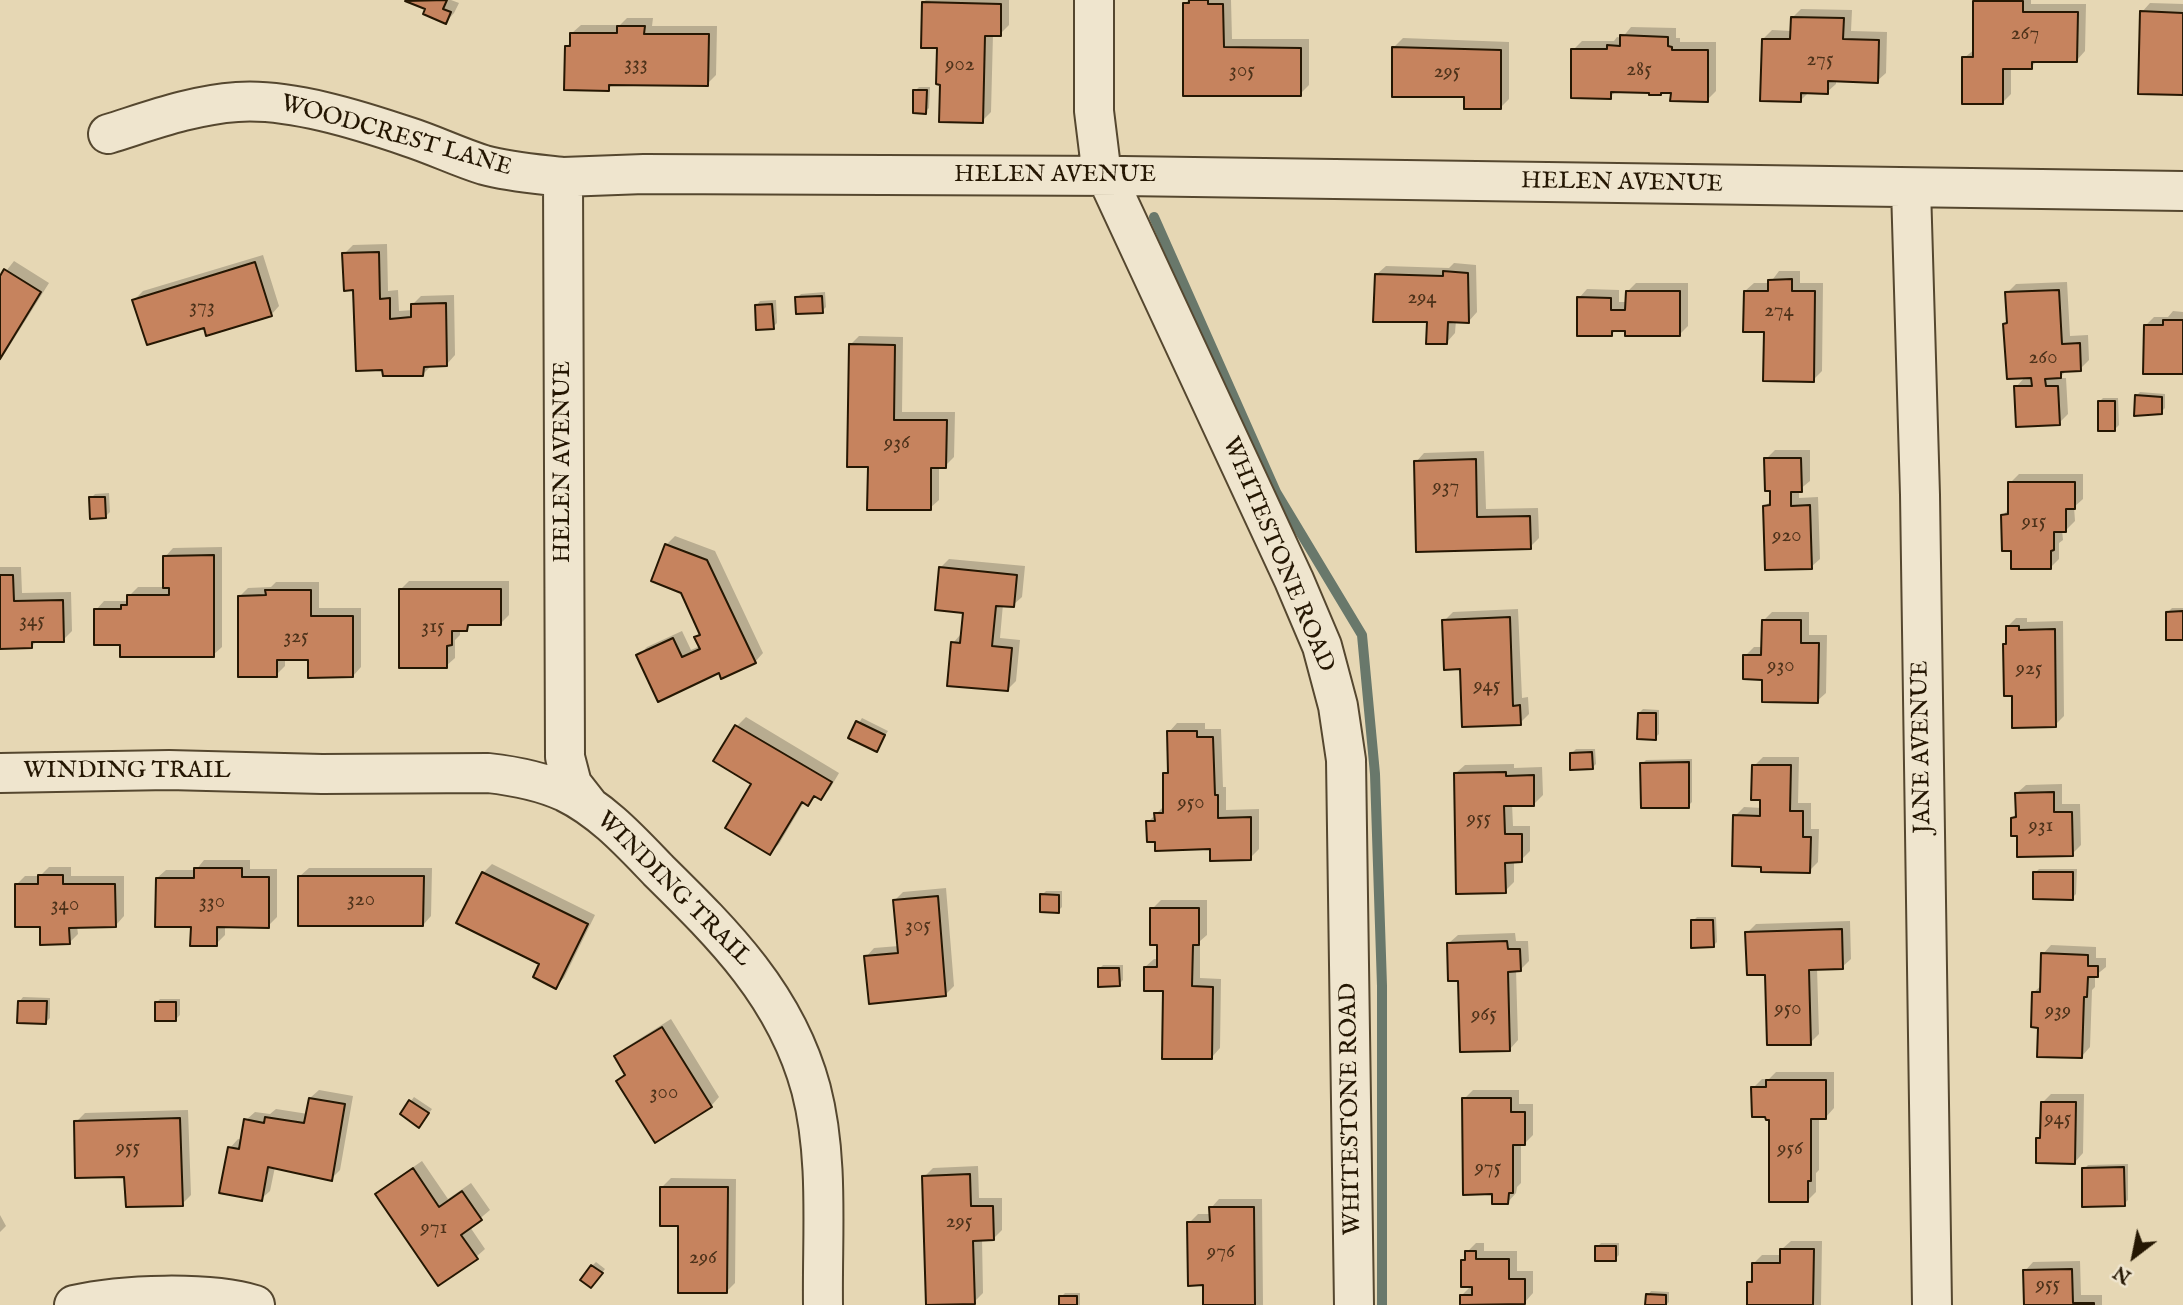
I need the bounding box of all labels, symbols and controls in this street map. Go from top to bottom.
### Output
house number: 267 [2011,22,2039,48]
house number: 275 [1806,48,1834,74]
house number: 333 [624,52,648,78]
house number: 902 [945,53,975,79]
house number: 285 [1626,58,1652,84]
house number: 305 [1229,59,1255,85]
house number: 295 [1434,60,1460,86]
street label: WOODCREST LANE [277,90,515,184]
street label: HELEN AVENUE [954,162,1156,190]
street label: HELEN AVENUE [1521,168,1723,200]
house number: 294 [1407,286,1437,312]
house number: 373 [189,295,215,321]
house number: 274 [1764,299,1794,325]
house number: 260 [2028,346,2058,372]
street label: HELEN AVENUE [550,361,578,563]
house number: 936 [884,431,910,457]
street label: WHITESTONE ROAD [1214,433,1340,677]
house number: 937 [1433,475,1459,501]
house number: 915 [2022,510,2046,536]
house number: 920 [1772,524,1802,550]
house number: 345 [19,609,45,635]
house number: 315 [421,615,445,641]
house number: 325 [283,625,309,651]
house number: 930 [1767,654,1795,680]
house number: 925 [2016,657,2042,683]
street label: JANE AVENUE [1907,660,1939,834]
house number: 945 [1474,674,1500,700]
street label: WINDING TRAIL [23,758,231,786]
house number: 950 [1177,791,1205,817]
street label: WINDING TRAIL [590,807,756,973]
house number: 955 [1467,807,1491,833]
house number: 931 [2029,814,2053,840]
house number: 320 [347,888,375,914]
house number: 330 [199,890,225,916]
house number: 340 [51,893,79,919]
house number: 305 [905,914,931,940]
street label: WHITESTONE ROAD [1335,983,1369,1235]
house number: 950 [1774,997,1802,1023]
house number: 939 [2045,999,2071,1025]
house number: 965 [1471,1003,1497,1029]
house number: 300 [650,1081,678,1107]
house number: 945 [2045,1107,2071,1133]
house number: 955 [116,1136,140,1162]
house number: 956 [1777,1137,1803,1163]
house number: 975 [1475,1156,1501,1182]
house number: 295 [946,1210,972,1236]
house number: 971 [421,1216,447,1242]
north arrow [2099,1221,2169,1291]
house number: 976 [1207,1240,1235,1266]
house number: 296 [689,1246,717,1272]
text: N [2110,1259,2136,1288]
house number: 955 [2036,1273,2060,1299]

